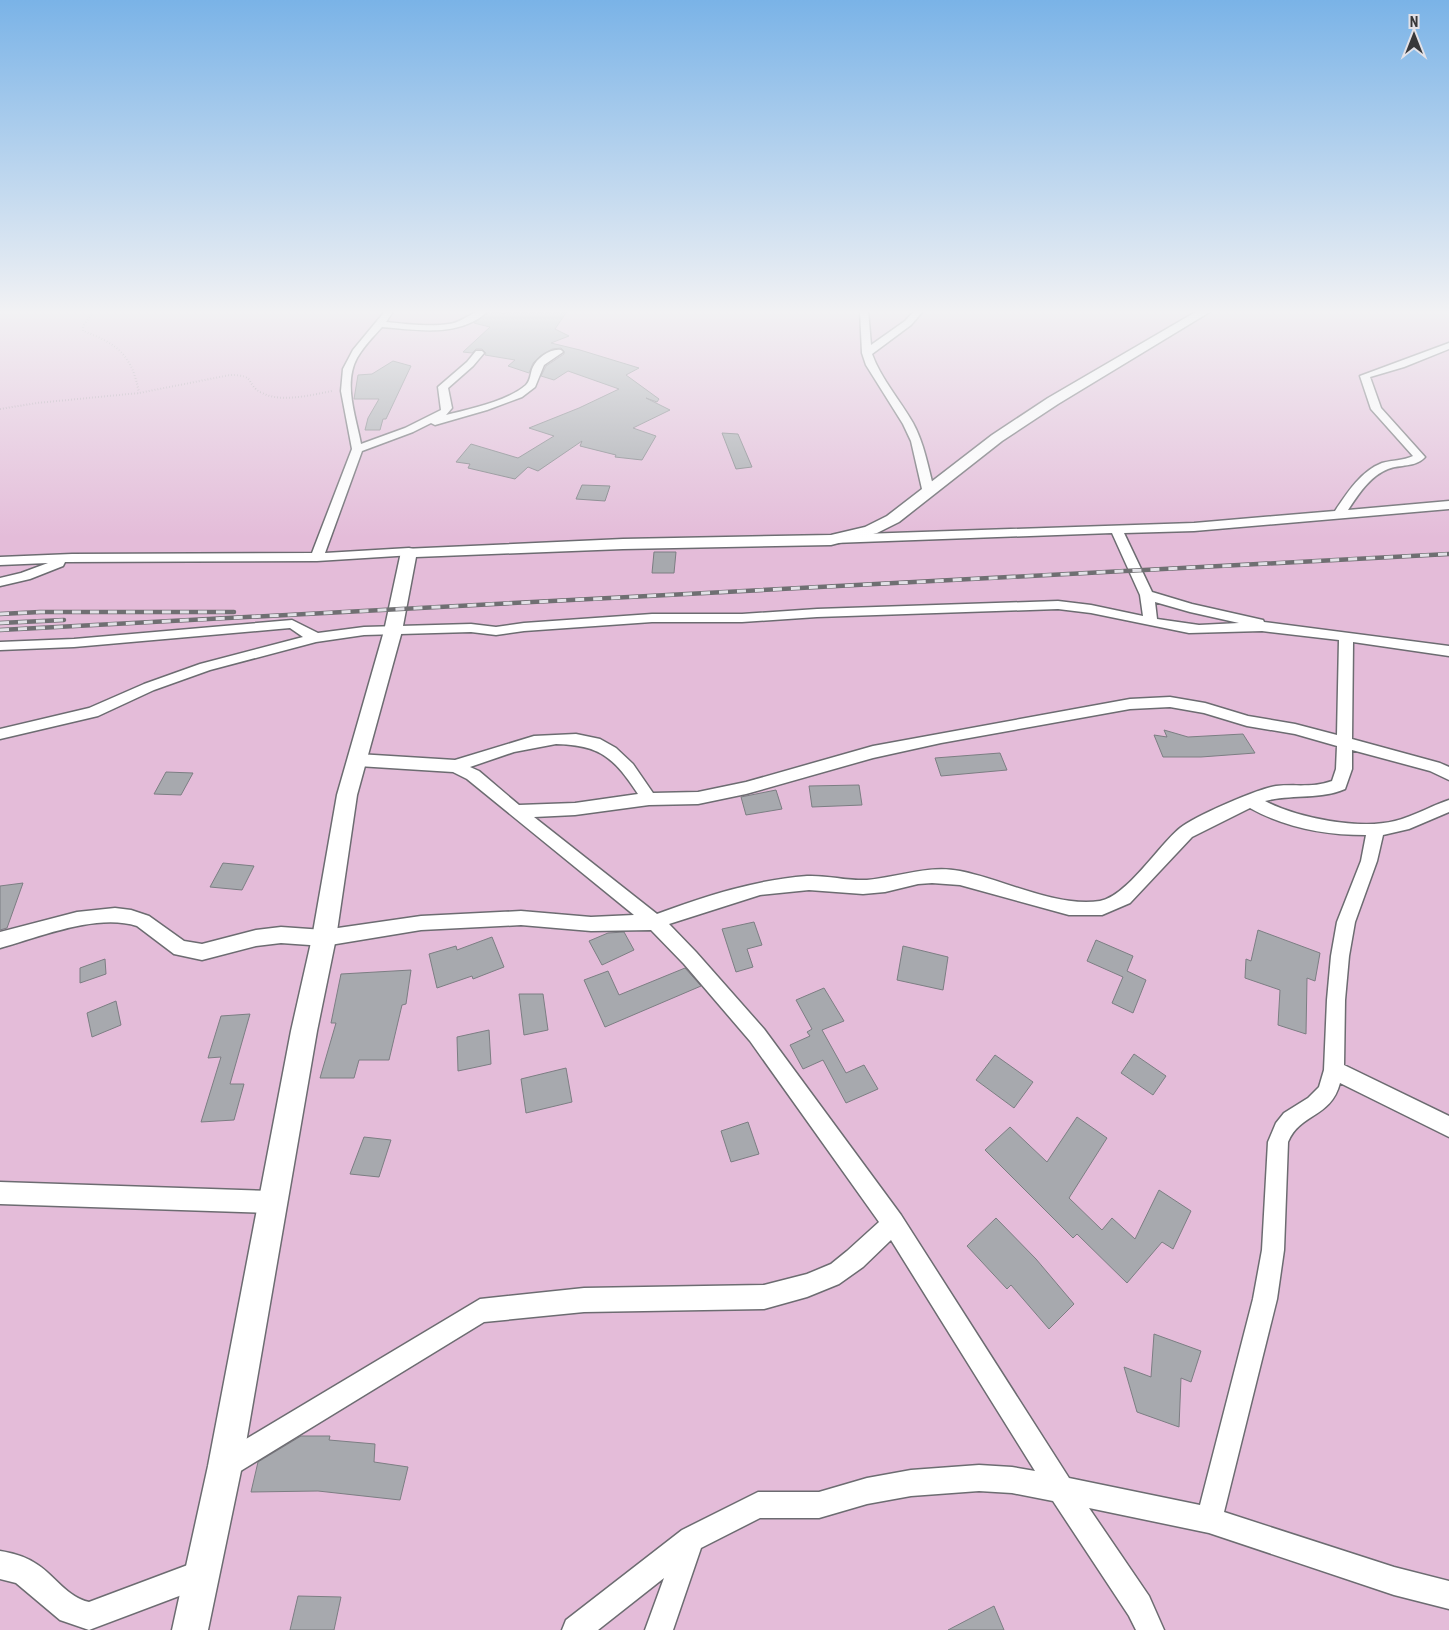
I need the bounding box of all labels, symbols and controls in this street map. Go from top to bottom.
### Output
north arrow [1389,10,1439,60]
text: N [1410,14,1418,30]

